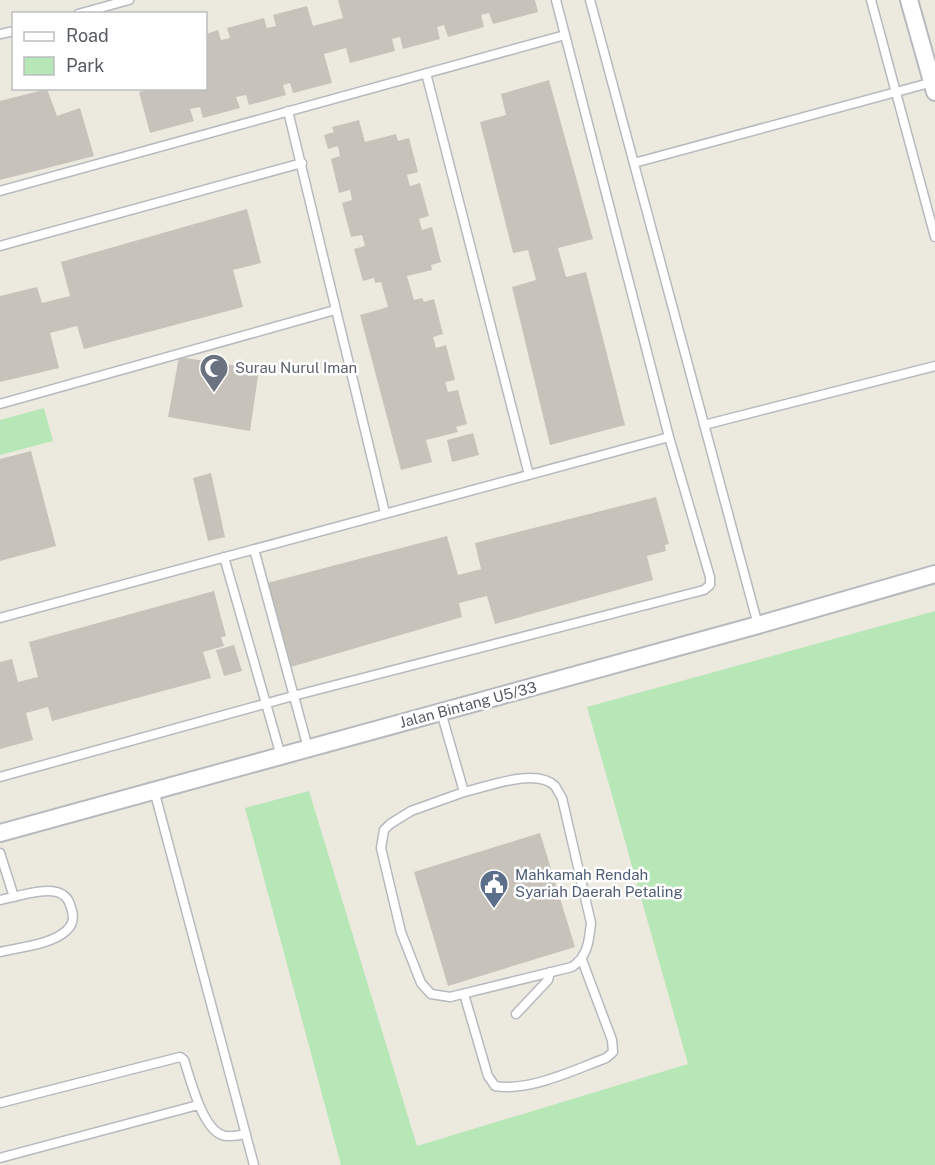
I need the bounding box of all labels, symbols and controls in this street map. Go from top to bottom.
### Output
legend [12,12,207,90]
text: Road [66,25,109,46]
text: Park [66,55,104,76]
mosque icon: Surau Nurul Iman [198,352,230,394]
place label: Surau Nurul Iman [235,359,357,376]
street label: Jalan Bintang U5/33 [397,678,538,731]
place label: Mahkamah Rendah Syariah Daerah Petaling [515,866,683,900]
public building icon: Mahkamah Rendah Syariah Daerah Petaling [478,868,510,910]

